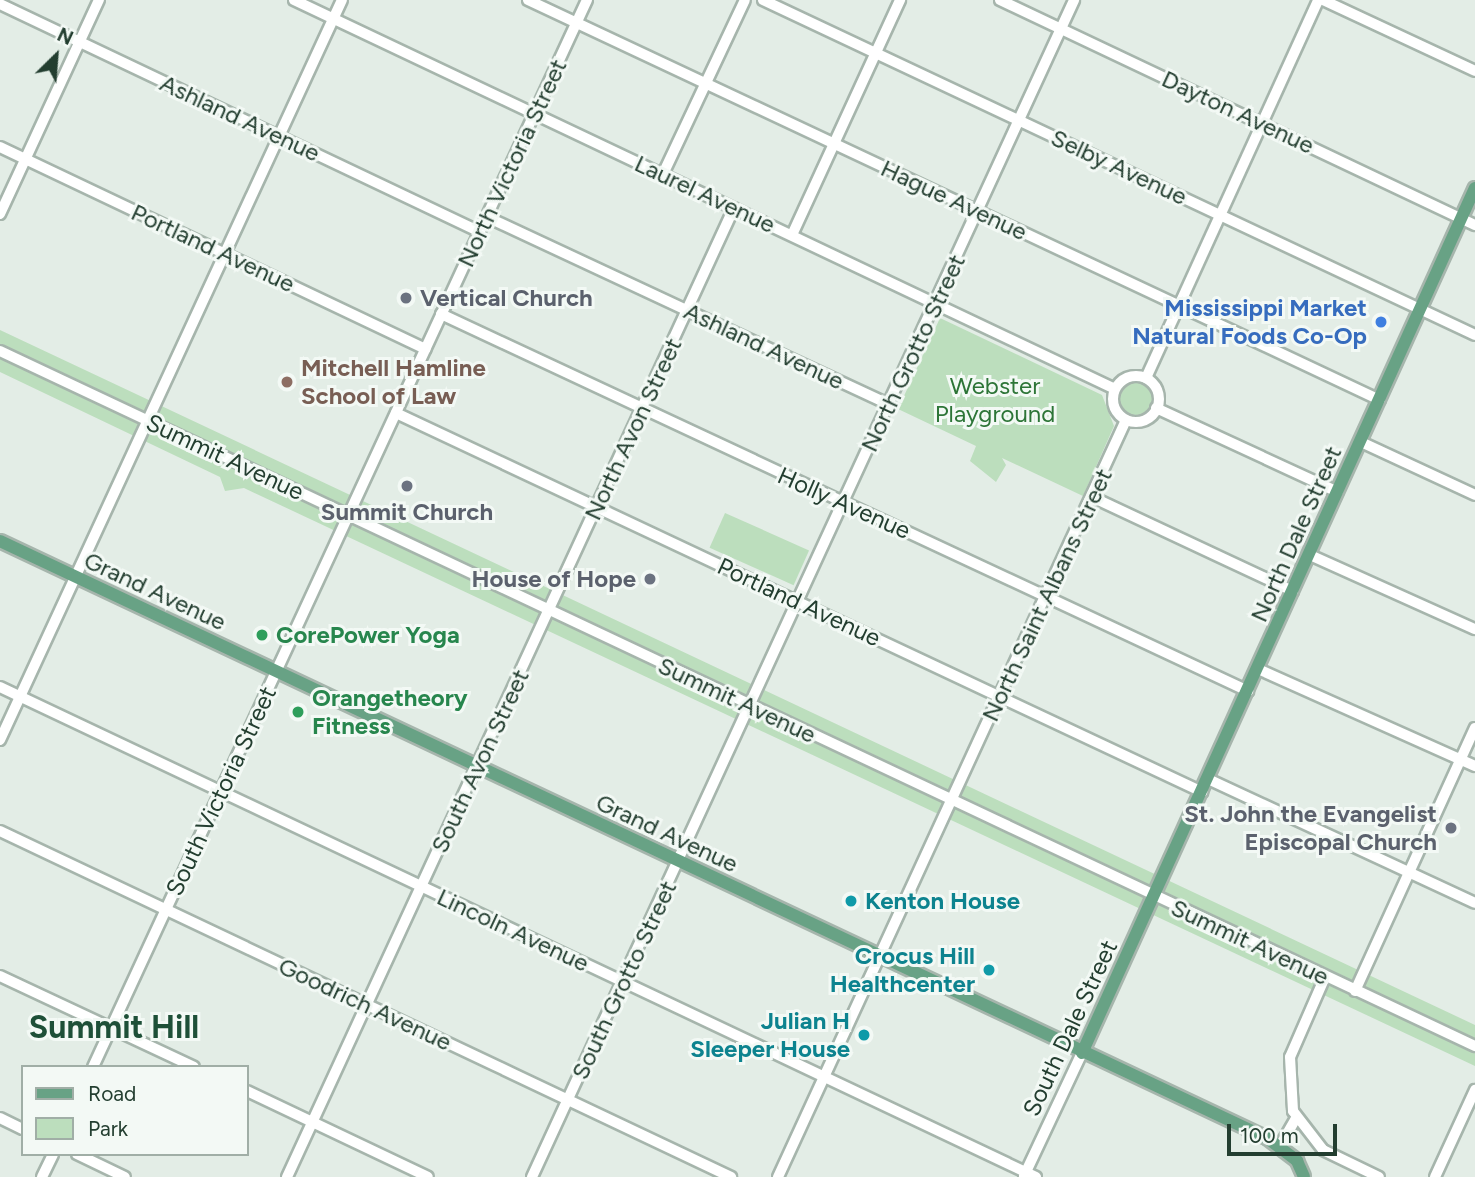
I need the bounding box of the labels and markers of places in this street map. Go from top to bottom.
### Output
place label: Vertical Church [420,284,593,312]
marker: Vertical Church [398,290,414,306]
place label: Mississippi Market Natural Foods Co-Op [1132,294,1367,350]
marker: Mississippi Market Natural Foods Co-Op [1373,314,1389,330]
place label: Mitchell Hamline School of Law [301,354,486,410]
marker: Mitchell Hamline School of Law [279,374,295,390]
marker: Summit Church [399,478,415,494]
place label: Summit Church [321,498,493,526]
place label: House of Hope [471,565,636,593]
marker: House of Hope [642,571,658,587]
place label: CorePower Yoga [276,621,460,649]
marker: CorePower Yoga [254,627,270,643]
place label: Orangetheory Fitness [312,684,468,740]
marker: Orangetheory Fitness [290,704,306,720]
place label: St. John the Evangelist Episcopal Church [1184,800,1437,856]
marker: St. John the Evangelist Episcopal Church [1443,820,1459,836]
place label: Kenton House [865,887,1020,915]
marker: Kenton House [843,893,859,909]
place label: Crocus Hill Healthcenter [830,942,975,998]
marker: Crocus Hill Healthcenter [981,962,997,978]
place label: Julian H Sleeper House [690,1007,850,1063]
marker: Julian H Sleeper House [856,1027,872,1043]

